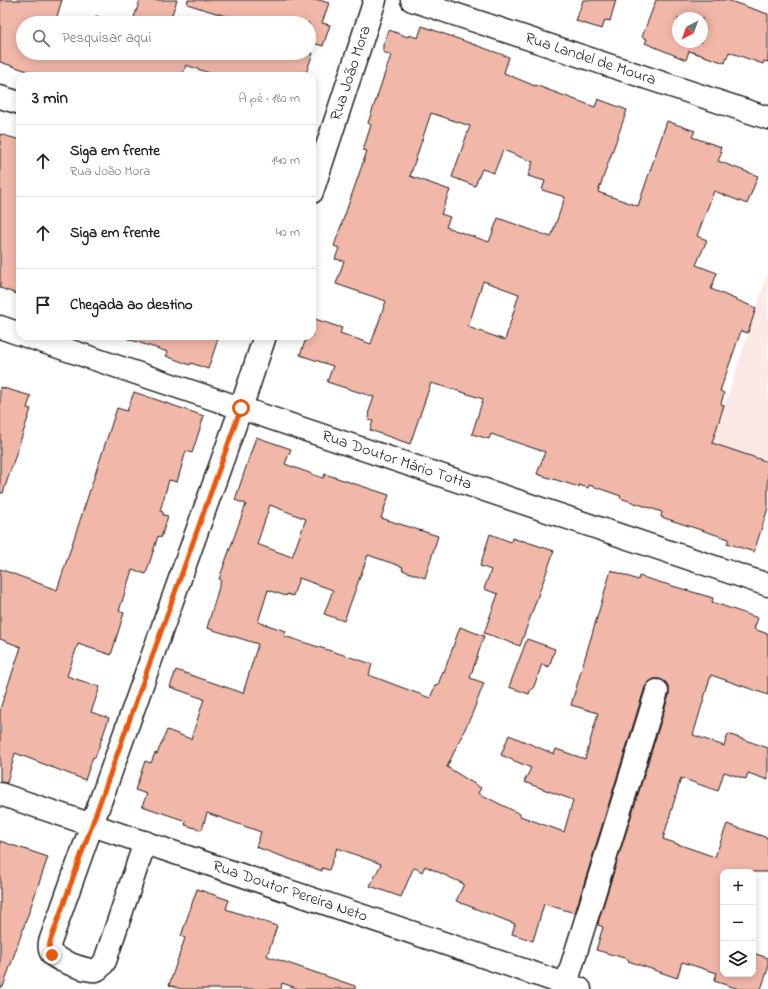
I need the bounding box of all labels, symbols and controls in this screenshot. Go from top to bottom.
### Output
north arrow [672,12,708,48]
search box [16,16,316,60]
street label: Rua João Mora [324,23,378,124]
street label: Rua Landel de Moura [522,26,659,92]
icon: search [30,27,52,49]
text: Pesquisar aqui [62,27,151,49]
text: 3 min [32,86,68,111]
text: A pé · 180 m [239,89,300,108]
text: Siga em frente [70,140,160,162]
icon: ahead [32,150,54,172]
text: 140 m [272,151,300,170]
text: Rua João Mora [70,162,150,181]
icon: ahead [32,222,54,244]
text: Siga em frente [70,222,160,244]
text: 40 m [276,223,300,242]
icon: arrive [32,294,54,316]
text: Chegada ao destino [70,294,193,316]
route start [232,399,250,417]
street label: Rua Doutor Mário Totta [319,424,475,497]
street label: Rua Doutor Pereira Neto [209,854,371,929]
map controls [720,869,756,977]
button: + [720,869,756,905]
button: − [720,905,756,941]
button: layers [720,941,756,977]
route end [43,946,61,964]

